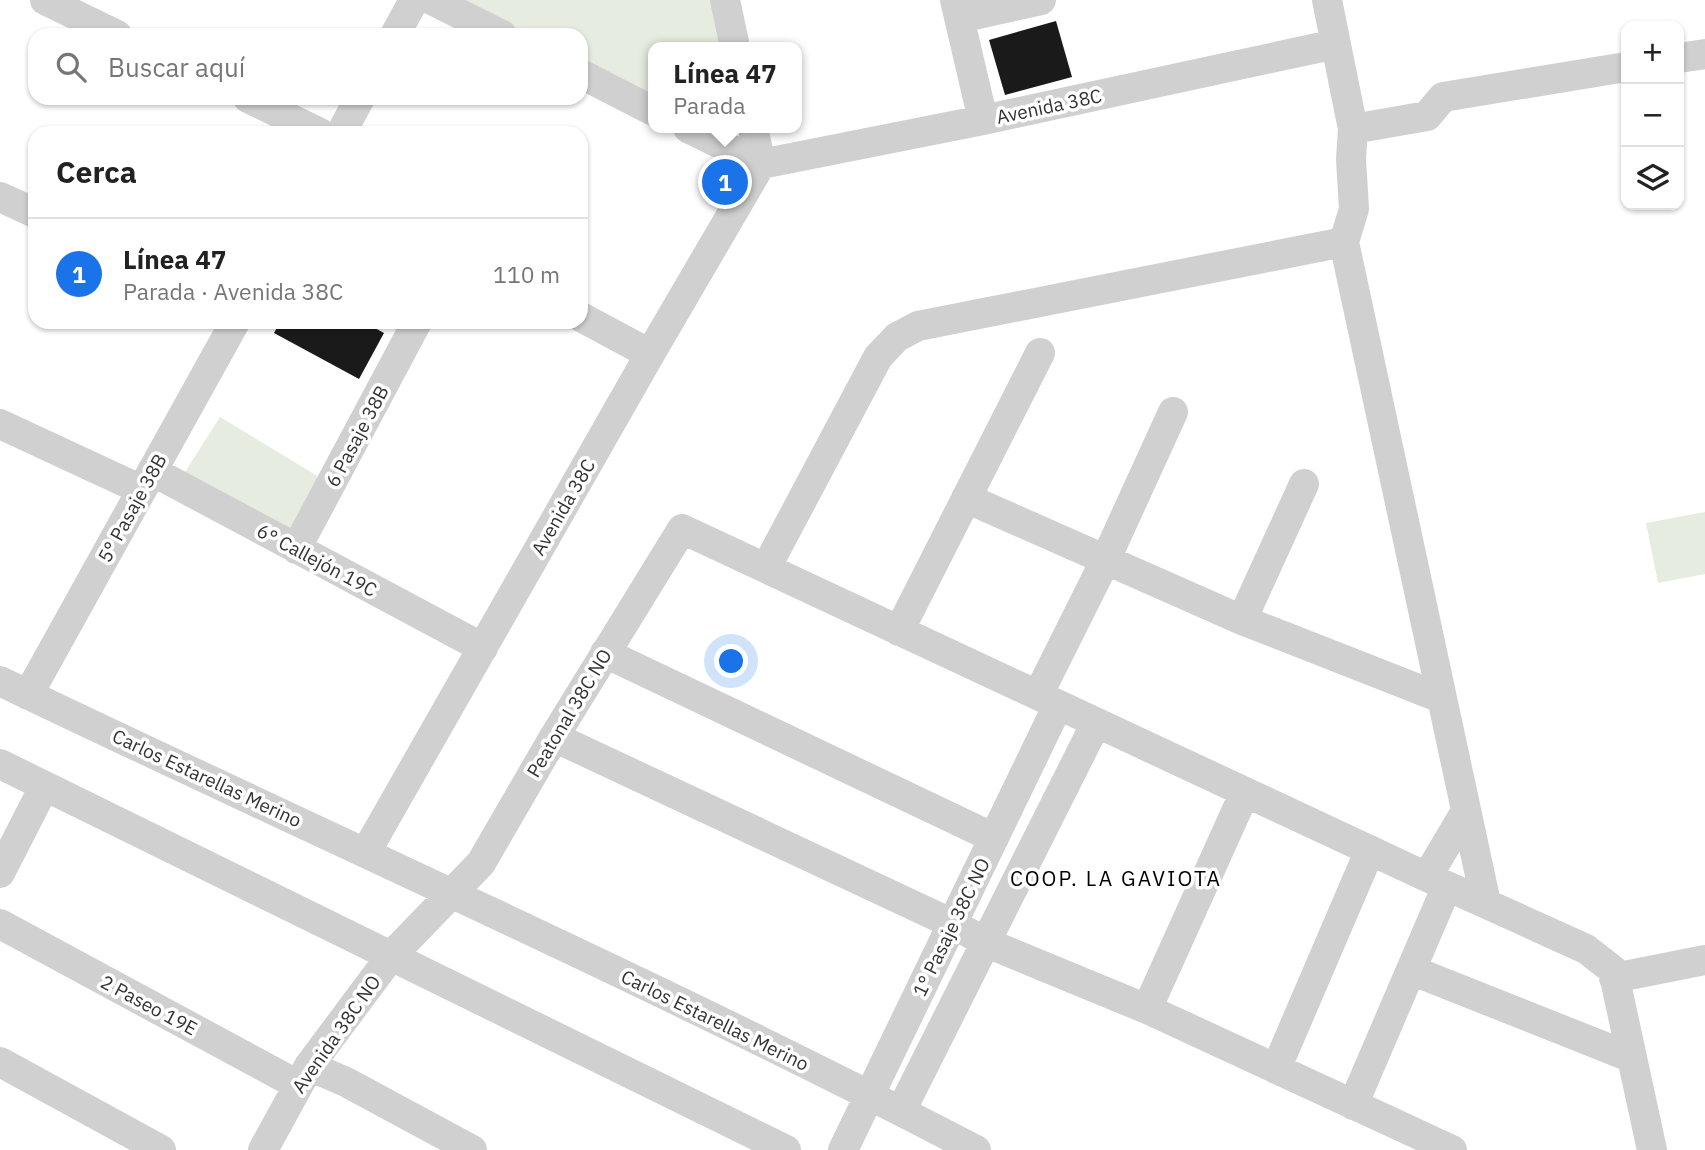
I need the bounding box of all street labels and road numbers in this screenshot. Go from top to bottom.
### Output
street label: Avenida 38C [994,83,1104,129]
street label: 6 Pasaje 38B [320,381,394,491]
street label: 5° Pasaje 38B [92,449,172,567]
street label: Avenida 38C [526,454,600,559]
street label: 6° Callejón 19C [253,518,381,602]
street label: Peatonal 38C NO [521,644,617,782]
street label: Carlos Estarellas Merino [109,724,305,832]
street label: 1° Pasaje 38C NO [907,854,995,1000]
street label: Carlos Estarellas Merino [617,964,813,1076]
street label: 2 Paseo 19E [97,970,201,1040]
street label: Avenida 38C NO [286,970,386,1098]

